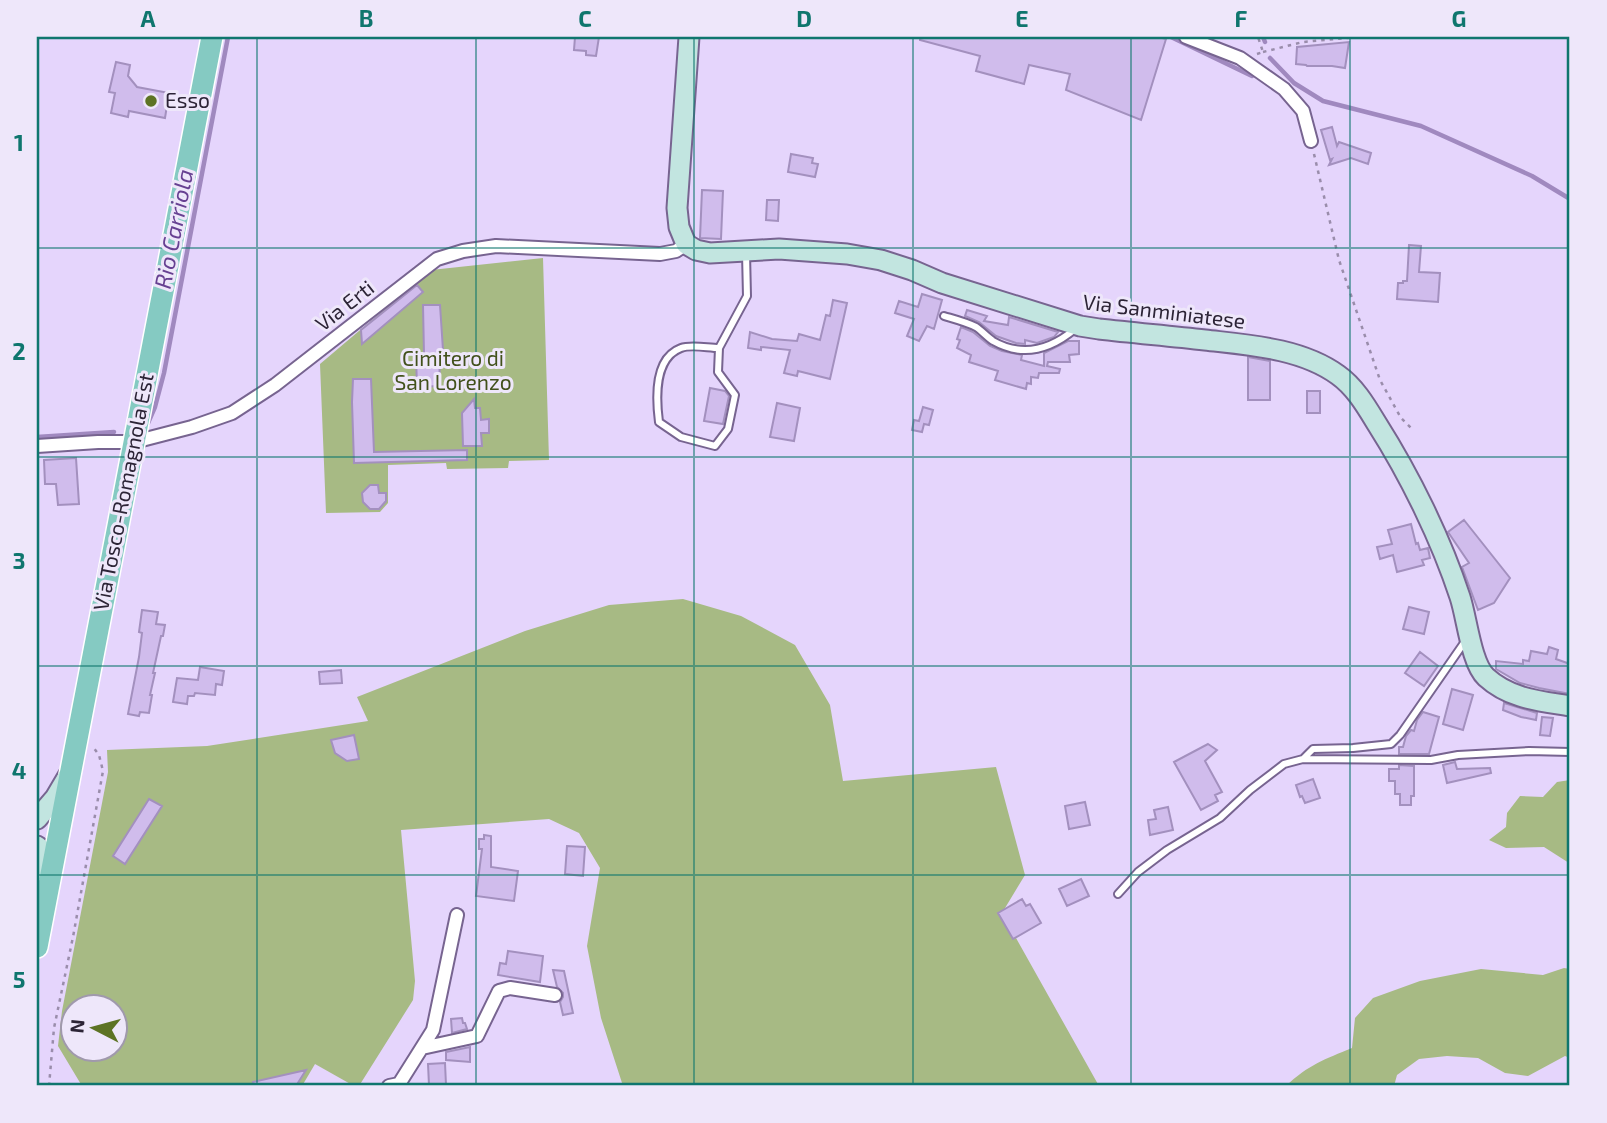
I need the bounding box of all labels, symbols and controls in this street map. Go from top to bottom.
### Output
text: A [140,4,156,32]
text: B [359,4,373,32]
text: C [578,4,592,32]
text: D [796,4,812,32]
text: E [1015,4,1029,32]
text: F [1235,4,1248,32]
text: G [1452,4,1466,32]
place label: Esso [165,87,210,112]
marker: Esso [143,93,159,109]
text: 1 [14,128,24,156]
water label: Rio Carriola [148,167,198,291]
street label: Via Erti [310,274,378,335]
street label: Via Sanminiatese [1082,288,1247,333]
text: 2 [12,337,26,365]
park label: Cimitero di San Lorenzo [394,345,512,394]
street label: Via Tosco-Romagnola Est [87,371,158,612]
text: 3 [12,546,26,574]
text: 4 [12,756,26,784]
text: 5 [13,965,25,993]
north arrow [60,993,130,1064]
text: N [64,1018,89,1034]

